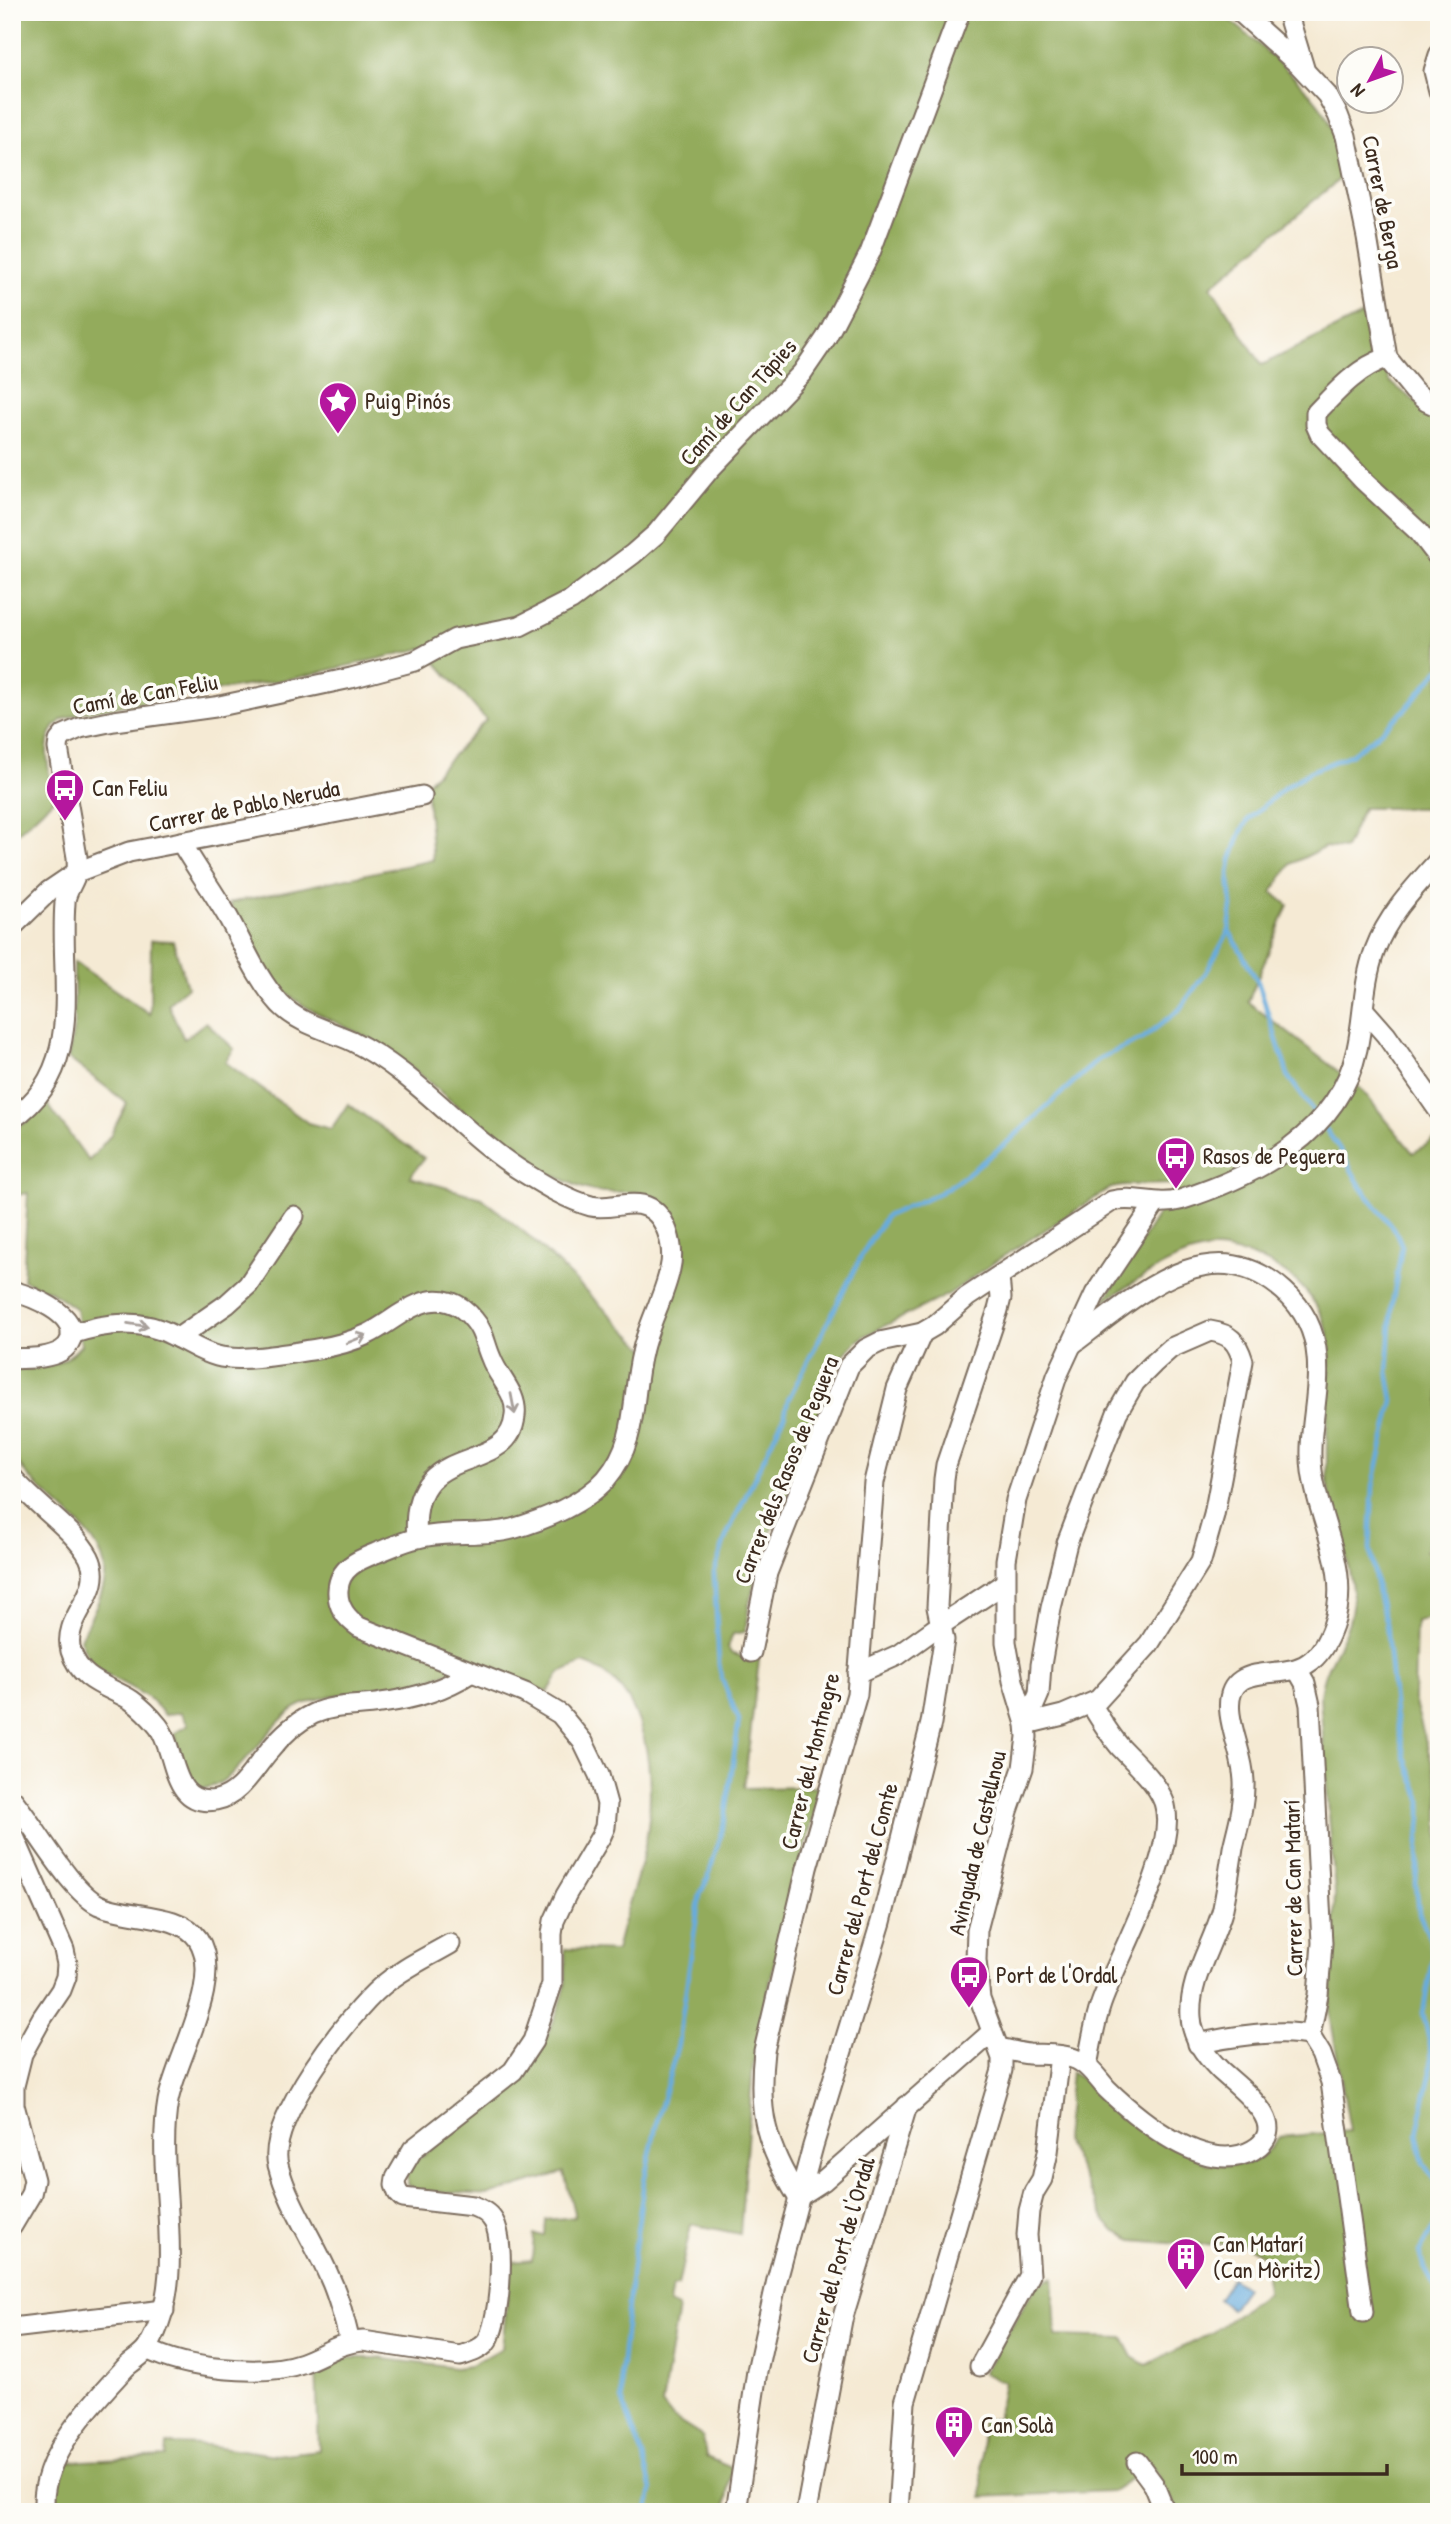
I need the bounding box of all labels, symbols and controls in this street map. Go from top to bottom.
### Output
north arrow [1336,46,1406,116]
text: N [1344,79,1370,103]
street label: Carrer de Berga [1355,133,1412,271]
street label: Camí de Can Tàpies [672,331,803,472]
place icon: Puig Pinós [317,380,359,435]
place label: Puig Pinós [365,385,451,416]
street label: Camí de Can Feliu [70,666,220,722]
bus stop icon: Can Feliu [44,767,86,822]
place label: Can Feliu [92,772,168,803]
street label: Carrer de Pablo Neruda [146,772,342,839]
bus stop icon: Rasos de Peguera [1155,1135,1197,1190]
place label: Rasos de Peguera [1203,1140,1345,1171]
one-way arrow [126,1319,149,1332]
one-way arrow [345,1331,367,1344]
street label: Carrer dels Rasos de Peguera [726,1351,845,1588]
one-way arrow [507,1392,520,1415]
street label: Carrer del Montnegre [773,1669,846,1853]
street label: Avinguda de Castellnou [940,1748,1013,1938]
street label: Carrer del Port del Comte [818,1779,905,1998]
street label: Carrer de Can Matarí [1275,1799,1310,1977]
bus stop icon: Port de l'Ordal [948,1954,990,2009]
place label: Port de l'Ordal [996,1959,1118,1990]
street label: Carrer del Port de l'Ordal [793,2152,882,2367]
place label: Can Matarí (Can Mòritz) [1213,2228,1321,2285]
building icon: Can Matarí (Can Mòritz) [1165,2236,1207,2291]
building icon: Can Solà [933,2404,975,2459]
place label: Can Solà [981,2409,1053,2440]
scale bar [1182,2433,1386,2477]
text: 100 m [1192,2442,1238,2471]

